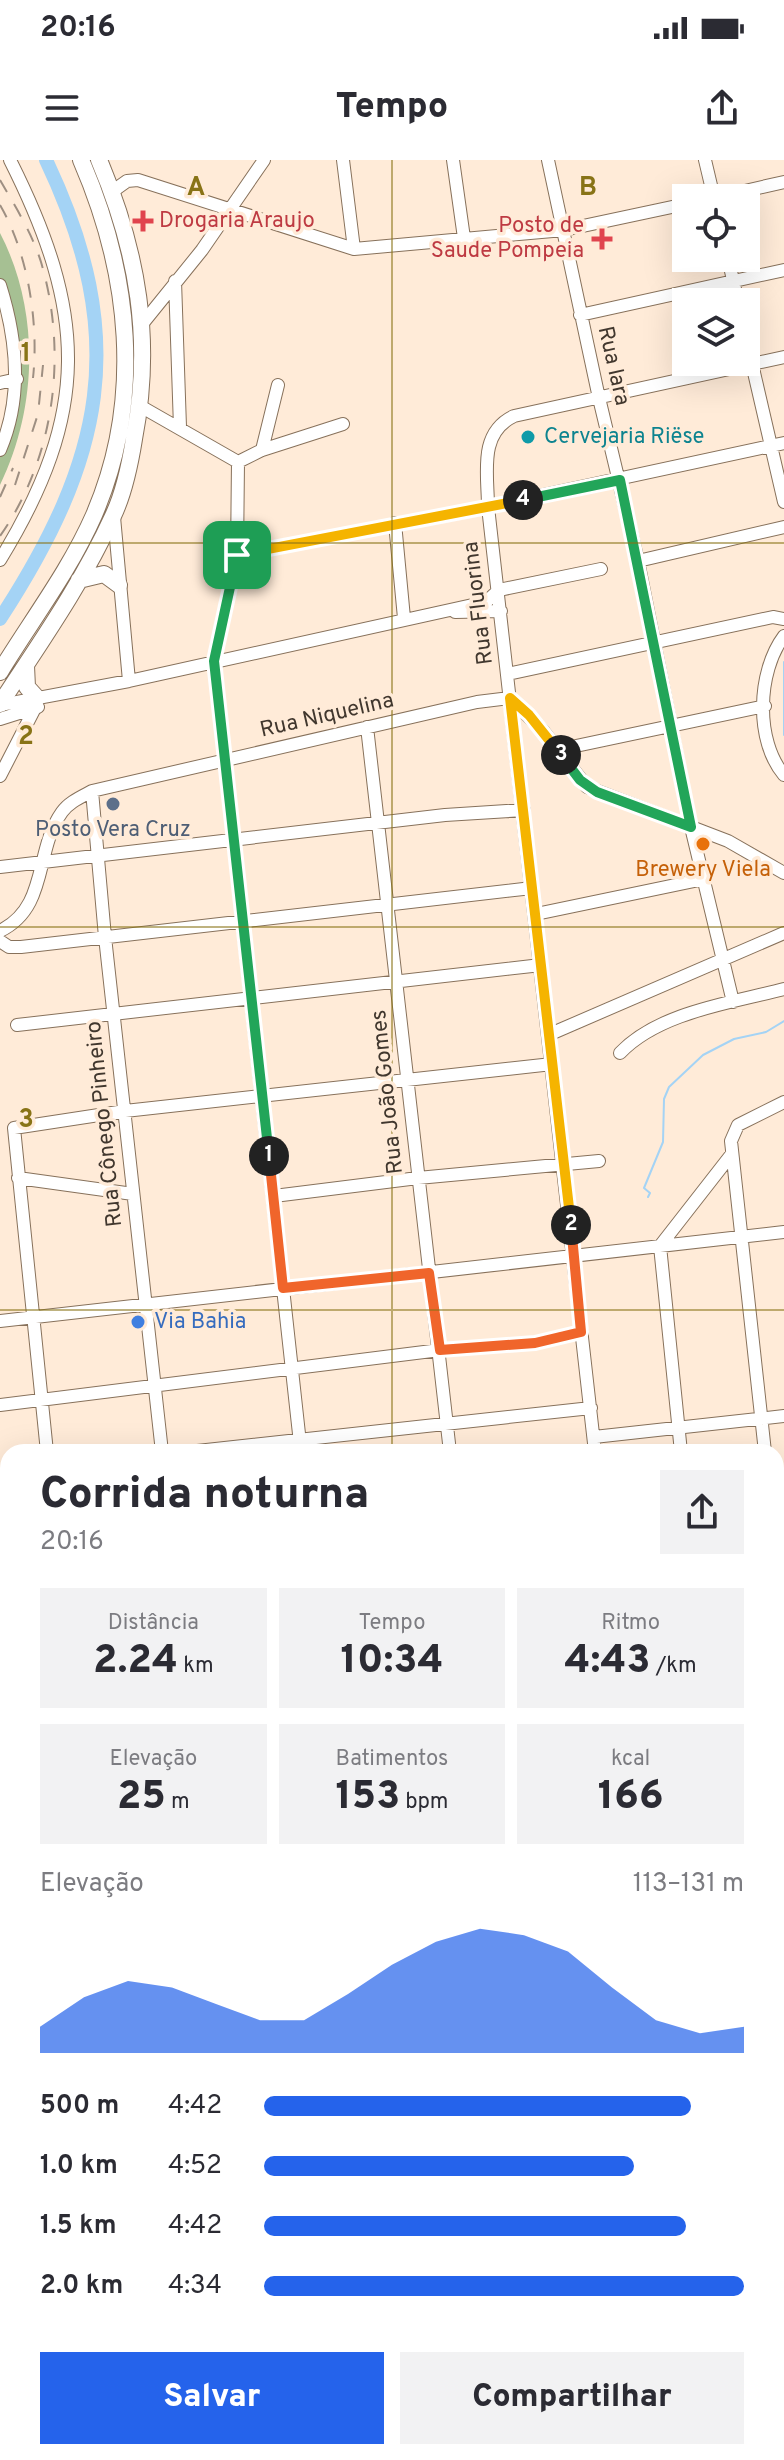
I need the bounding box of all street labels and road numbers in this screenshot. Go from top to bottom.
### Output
street label: Rua Iara [591,324,635,408]
street label: Rua Fluorina [458,540,500,666]
street label: Rua Niquelina [257,687,397,745]
street label: Rua João Gomes [366,1008,410,1176]
street label: Rua Cônego Pinheiro [81,1020,129,1228]

